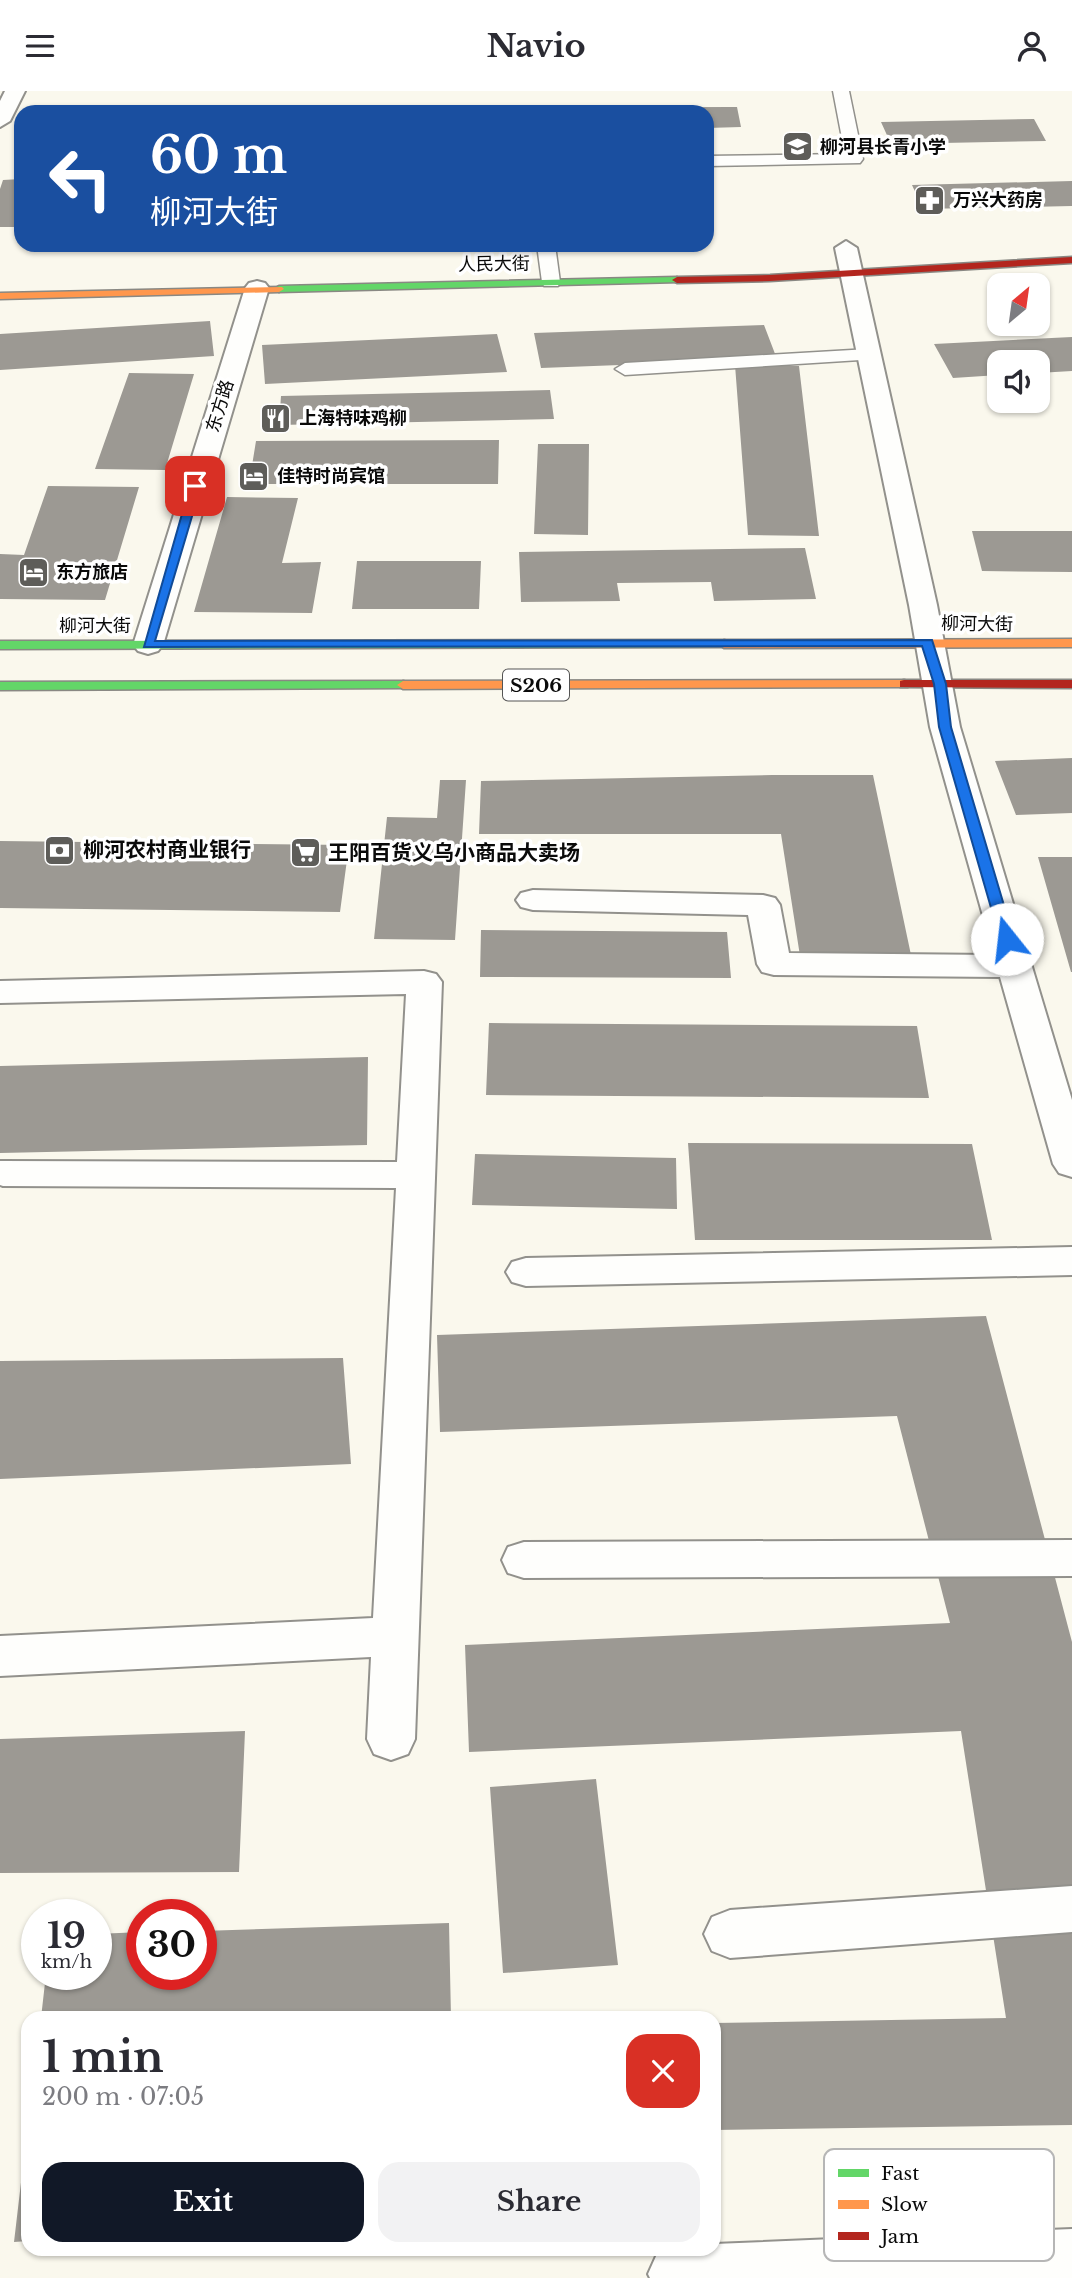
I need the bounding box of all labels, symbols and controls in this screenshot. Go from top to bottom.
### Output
text: Navio [486,26,586,66]
icon: menu [21,27,59,65]
icon: person [1013,27,1051,65]
text: 60 m [150,125,287,186]
school or university icon: 柳河县长青小学 [780,130,814,164]
icon: left [35,133,126,224]
place label: 柳河县长青小学 [820,136,946,158]
pharmacy icon: 万兴大药房 [913,183,947,217]
place label: 万兴大药房 [953,189,1043,211]
text: 柳河大街 [150,192,278,232]
street label: 人民大街 [458,252,530,276]
north arrow [987,273,1050,336]
map controls [987,273,1050,413]
button: sound [987,350,1050,413]
street label: 东方路 [202,377,238,435]
restaurant icon: 上海特味鸡柳 [259,401,293,435]
place label: 上海特味鸡柳 [299,407,407,429]
pin [165,456,225,516]
hotel icon: 佳特时尚宾馆 [237,459,271,493]
place label: 佳特时尚宾馆 [277,465,385,487]
icon: arrive [176,467,214,505]
hotel icon: 东方旅店 [16,555,50,589]
place label: 东方旅店 [56,561,128,583]
street label: 柳河大街 [941,612,1013,636]
street label: 柳河大街 [59,615,131,637]
road number: S206 [503,670,569,701]
bank icon: 柳河农村商业银行 [43,833,77,867]
supermarket icon: 王阳百货义乌小商品大卖场 [288,836,322,870]
place label: 柳河农村商业银行 [83,837,251,863]
place label: 王阳百货义乌小商品大卖场 [328,840,580,866]
position arrow [970,902,1044,976]
speed limit sign: 30 [126,1899,217,1990]
text: 19 [47,1914,86,1957]
text: km/h [41,1951,92,1973]
text: 1 min [42,2031,164,2083]
button: close [626,2034,700,2108]
text: 200 m · 07:05 [42,2083,204,2111]
legend [824,2149,1054,2261]
button: Exit [42,2162,364,2242]
button: Share [378,2162,700,2242]
text: Fast [881,2162,920,2185]
text: Slow [881,2193,928,2216]
text: Jam [878,2225,919,2248]

